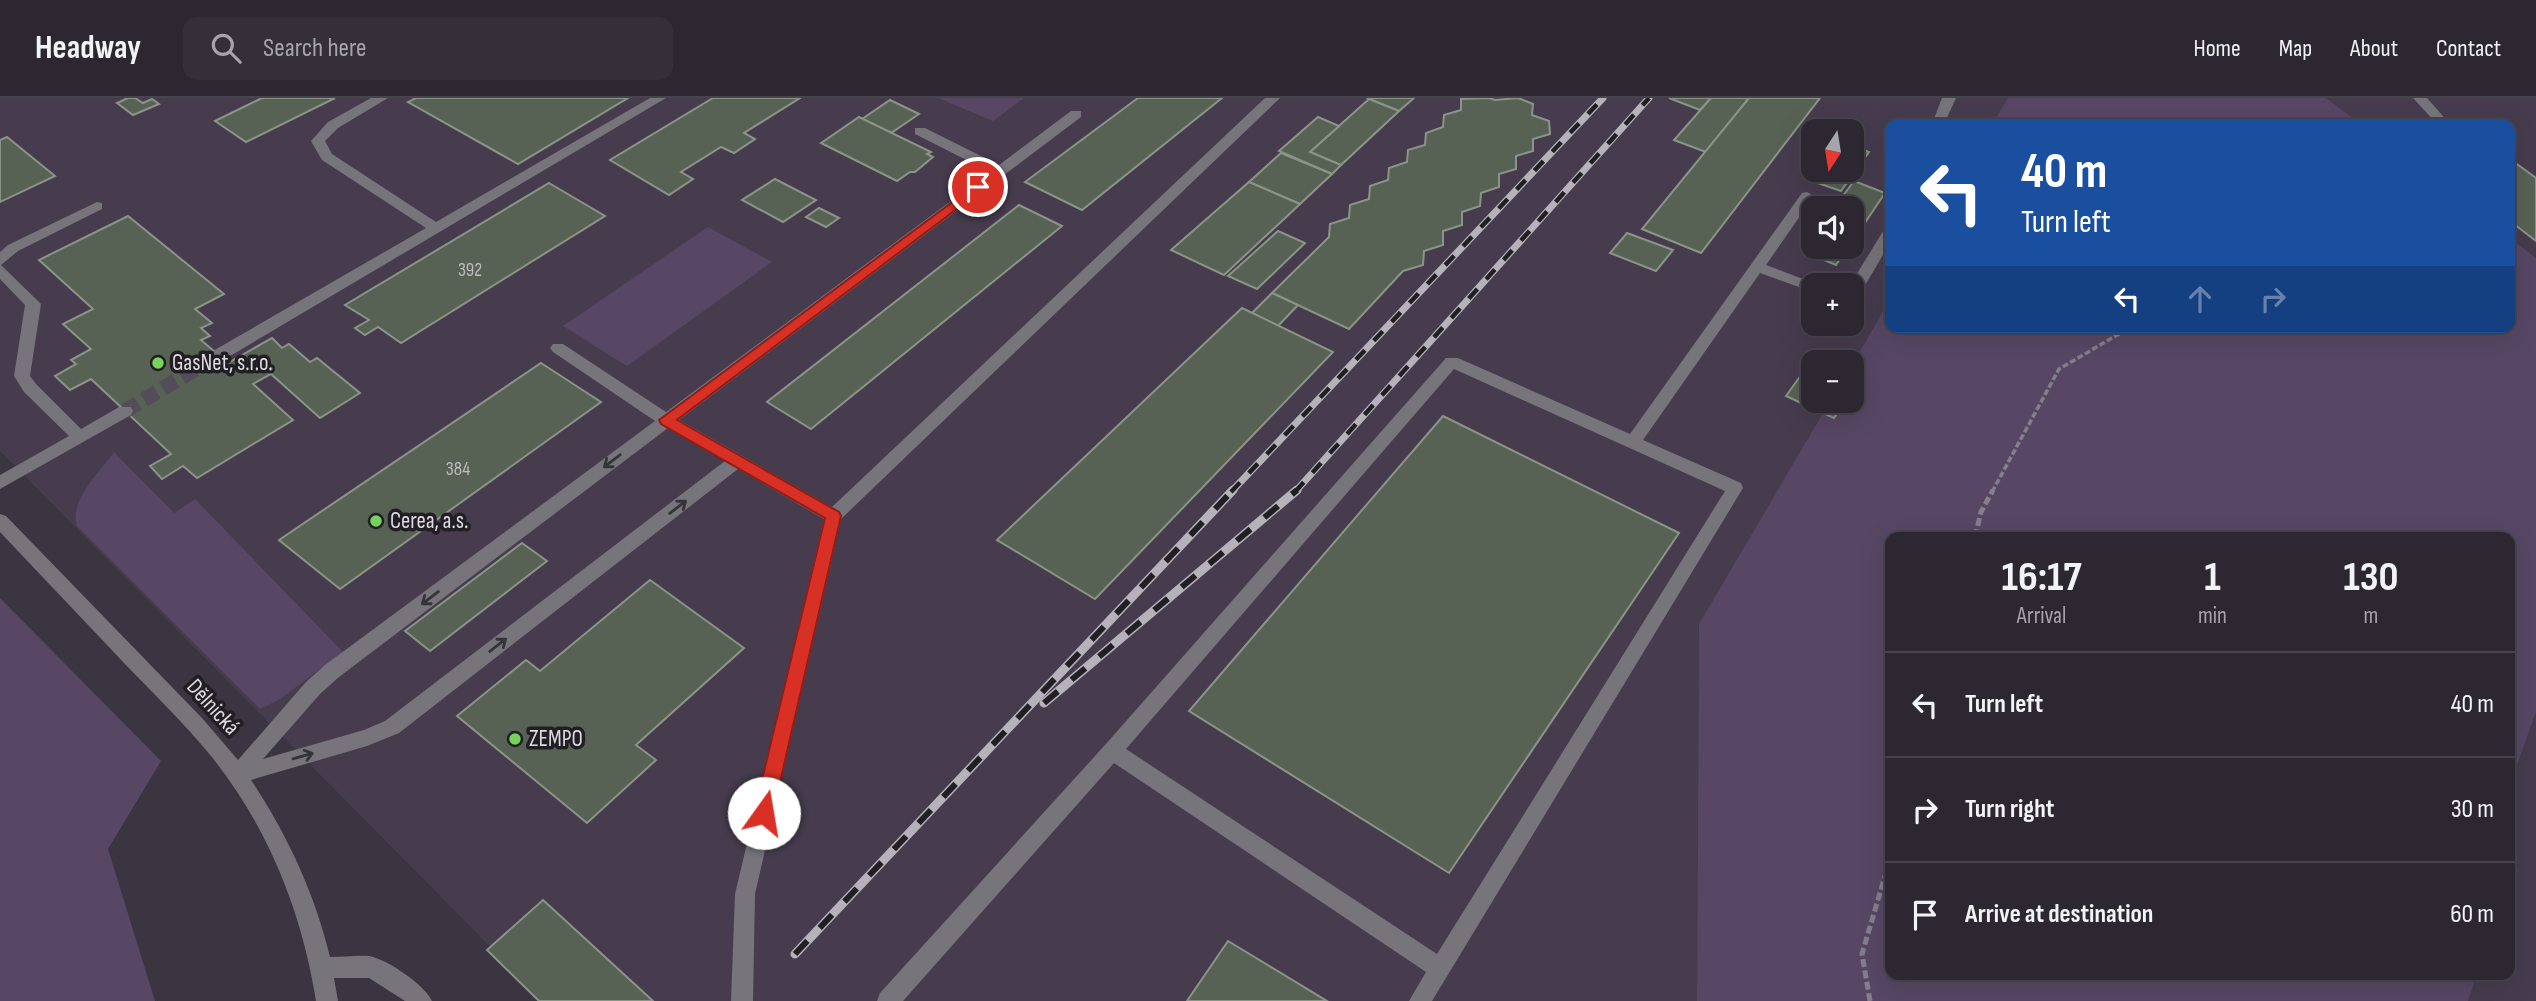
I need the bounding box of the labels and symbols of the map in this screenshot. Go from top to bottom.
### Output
north arrow [1801,119,1864,182]
pin [948,157,1008,217]
house number: 392 [458,259,482,282]
place label: GasNet, s.r.o. [172,349,273,377]
marker: GasNet, s.r.o. [150,355,166,371]
one-way arrow [603,454,622,469]
house number: 384 [446,458,470,481]
one-way arrow [668,499,687,514]
place label: Cerea, a.s. [390,507,468,535]
marker: Cerea, a.s. [368,513,384,529]
one-way arrow [421,590,440,605]
one-way arrow [488,638,507,653]
street label: Dělnická [181,673,245,741]
place label: ZEMPO [529,725,583,753]
marker: ZEMPO [507,731,523,747]
one-way arrow [291,749,314,762]
position arrow [727,776,801,850]

